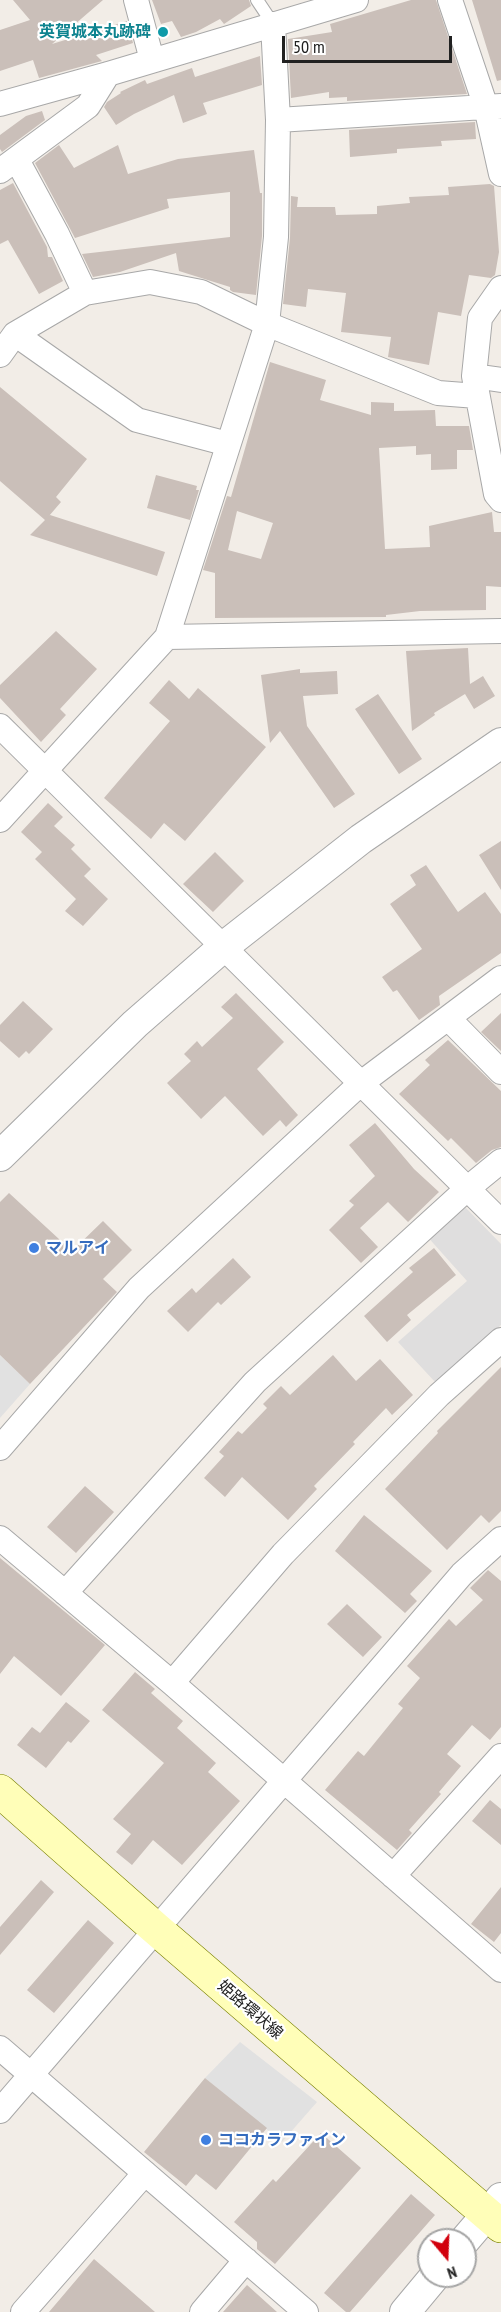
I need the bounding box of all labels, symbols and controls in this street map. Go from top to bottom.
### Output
place label: 英賀城本丸跡碑 [39,22,151,42]
scale bar [285,24,454,62]
marker: 英賀城本丸跡碑 [156,25,170,39]
text: 50 m [293,35,325,58]
place label: マルアイ [46,1238,110,1258]
marker: マルアイ [27,1241,41,1255]
street label: 姫路環状線 [214,1977,286,2043]
place label: ココカラファイン [218,2130,346,2150]
marker: ココカラファイン [199,2133,213,2147]
north arrow [417,2228,477,2288]
text: N [445,2262,460,2284]

